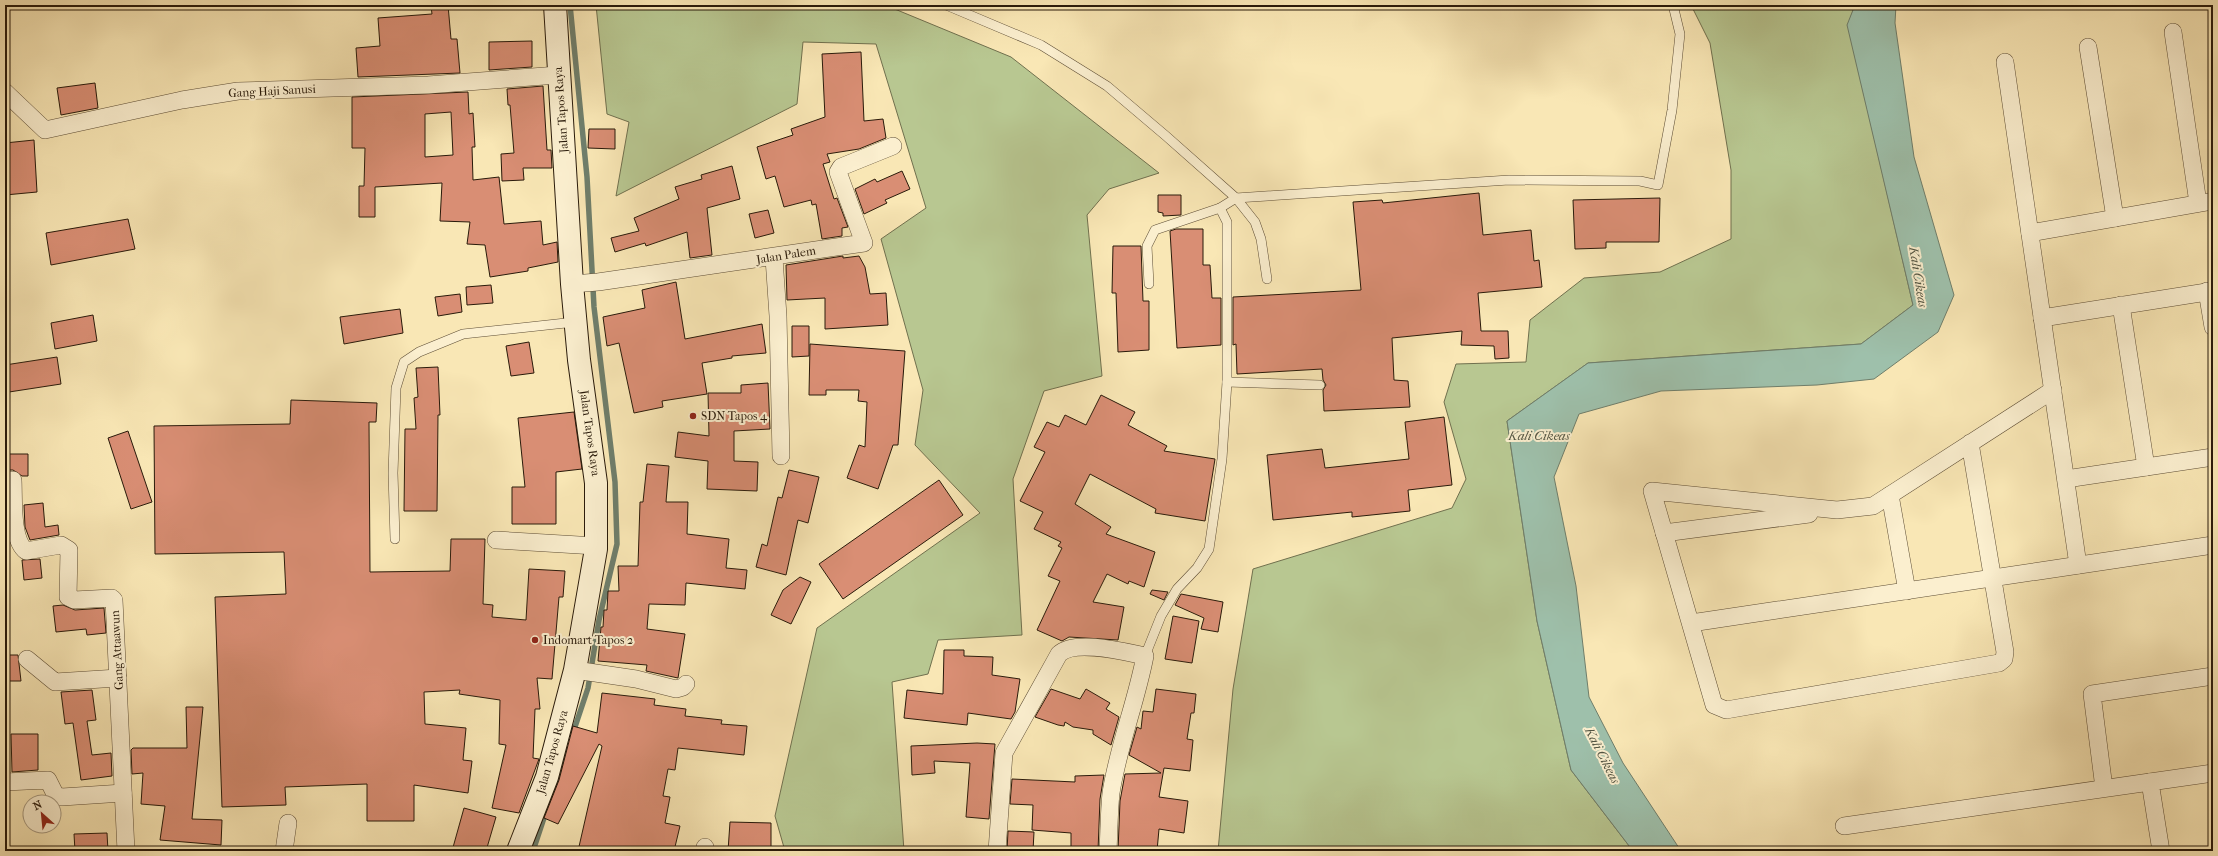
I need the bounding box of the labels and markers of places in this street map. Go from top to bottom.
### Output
place label: SDN Tapos 4 [701,409,768,423]
marker: SDN Tapos 4 [688,411,698,421]
place label: Indomart Tapos 2 [543,633,633,647]
marker: Indomart Tapos 2 [530,635,540,645]

